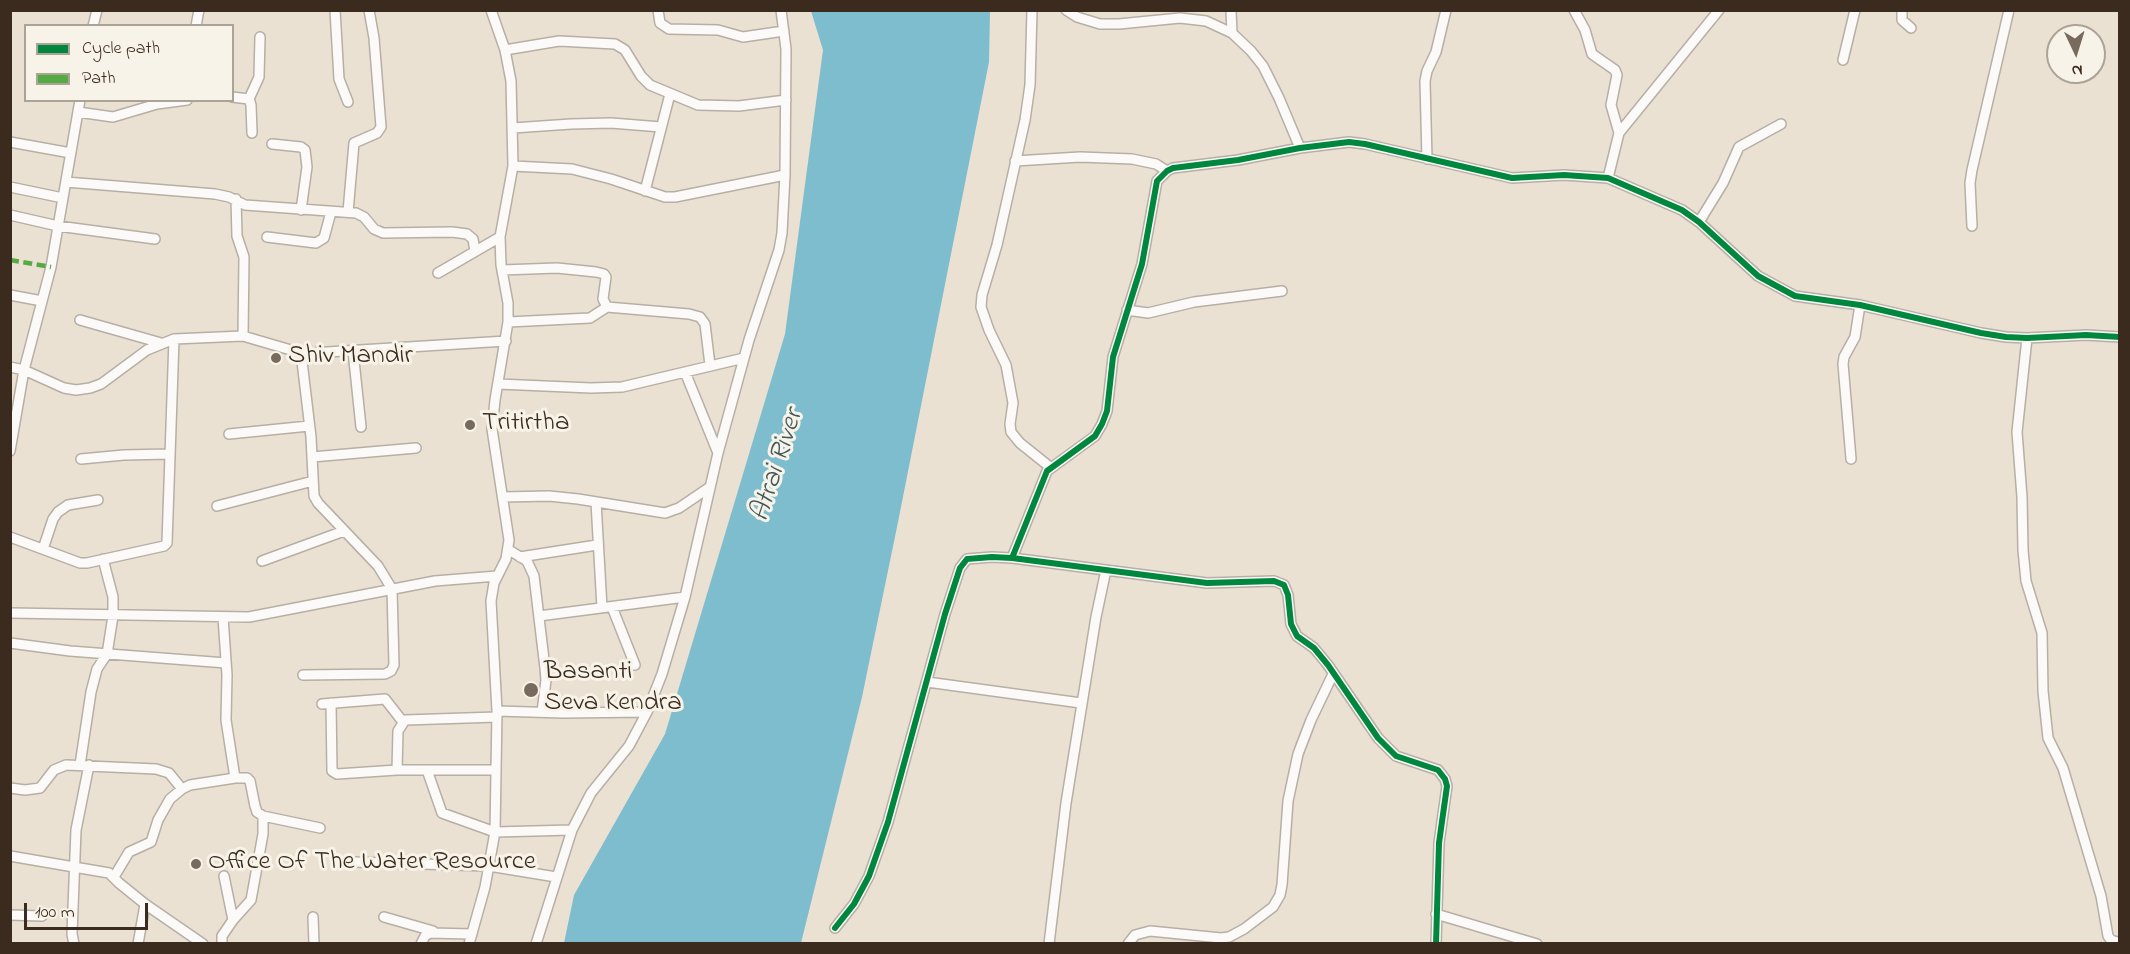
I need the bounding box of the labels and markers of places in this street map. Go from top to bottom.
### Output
place label: Shiv Mandir [288,342,413,374]
marker: Shiv Mandir [269,351,283,365]
place label: Tritirtha [482,409,569,441]
marker: Tritirtha [463,418,477,432]
place label: Basanti Seva Kendra [544,658,682,721]
marker: Basanti Seva Kendra [522,681,540,699]
place label: Office Of The Water Resource [208,848,536,880]
marker: Office Of The Water Resource [189,857,203,871]

